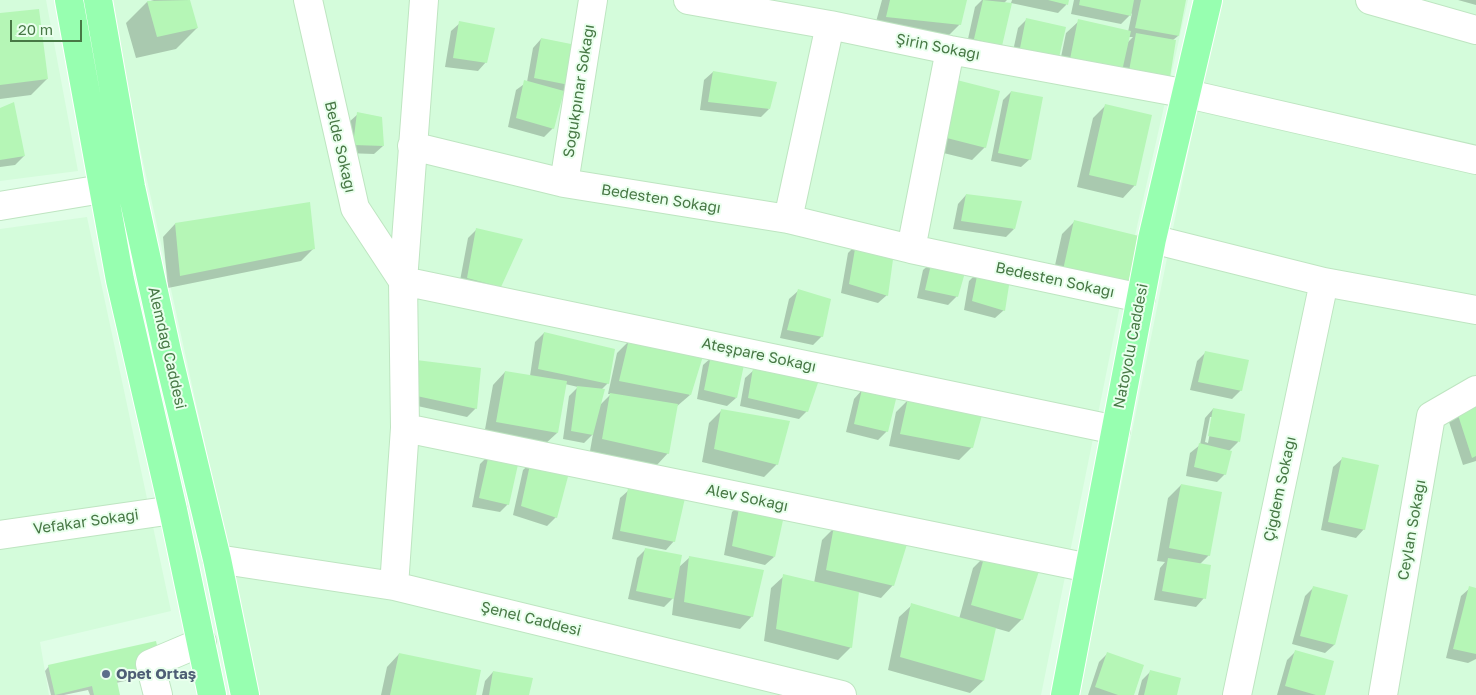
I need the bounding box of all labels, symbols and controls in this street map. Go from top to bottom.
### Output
scale bar [12,10,85,42]
text: 20 m [18,20,53,38]
street label: Soğukpınar Sokağı [560,23,598,159]
street label: Şirin Sokağı [895,30,981,64]
street label: Belde Sokağı [321,99,359,195]
street label: Bedesten Sokağı [600,181,722,217]
street label: Bedesten Sokağı [994,259,1116,301]
street label: Natoyolu Caddesi [1110,282,1152,410]
street label: Alemdağ Caddesi [144,285,190,411]
street label: Ateşpare Sokağı [700,334,818,376]
street label: Çiğdem Sokağı [1260,435,1300,543]
street label: Ceylan Sokağı [1394,478,1430,582]
street label: Alev Sokağı [704,481,790,515]
street label: Vefakar Sokaği [32,506,140,538]
street label: Şenel Caddesi [479,598,583,640]
place label: Opet Ortaş [116,665,196,683]
marker: Opet Ortaş [100,668,112,680]

